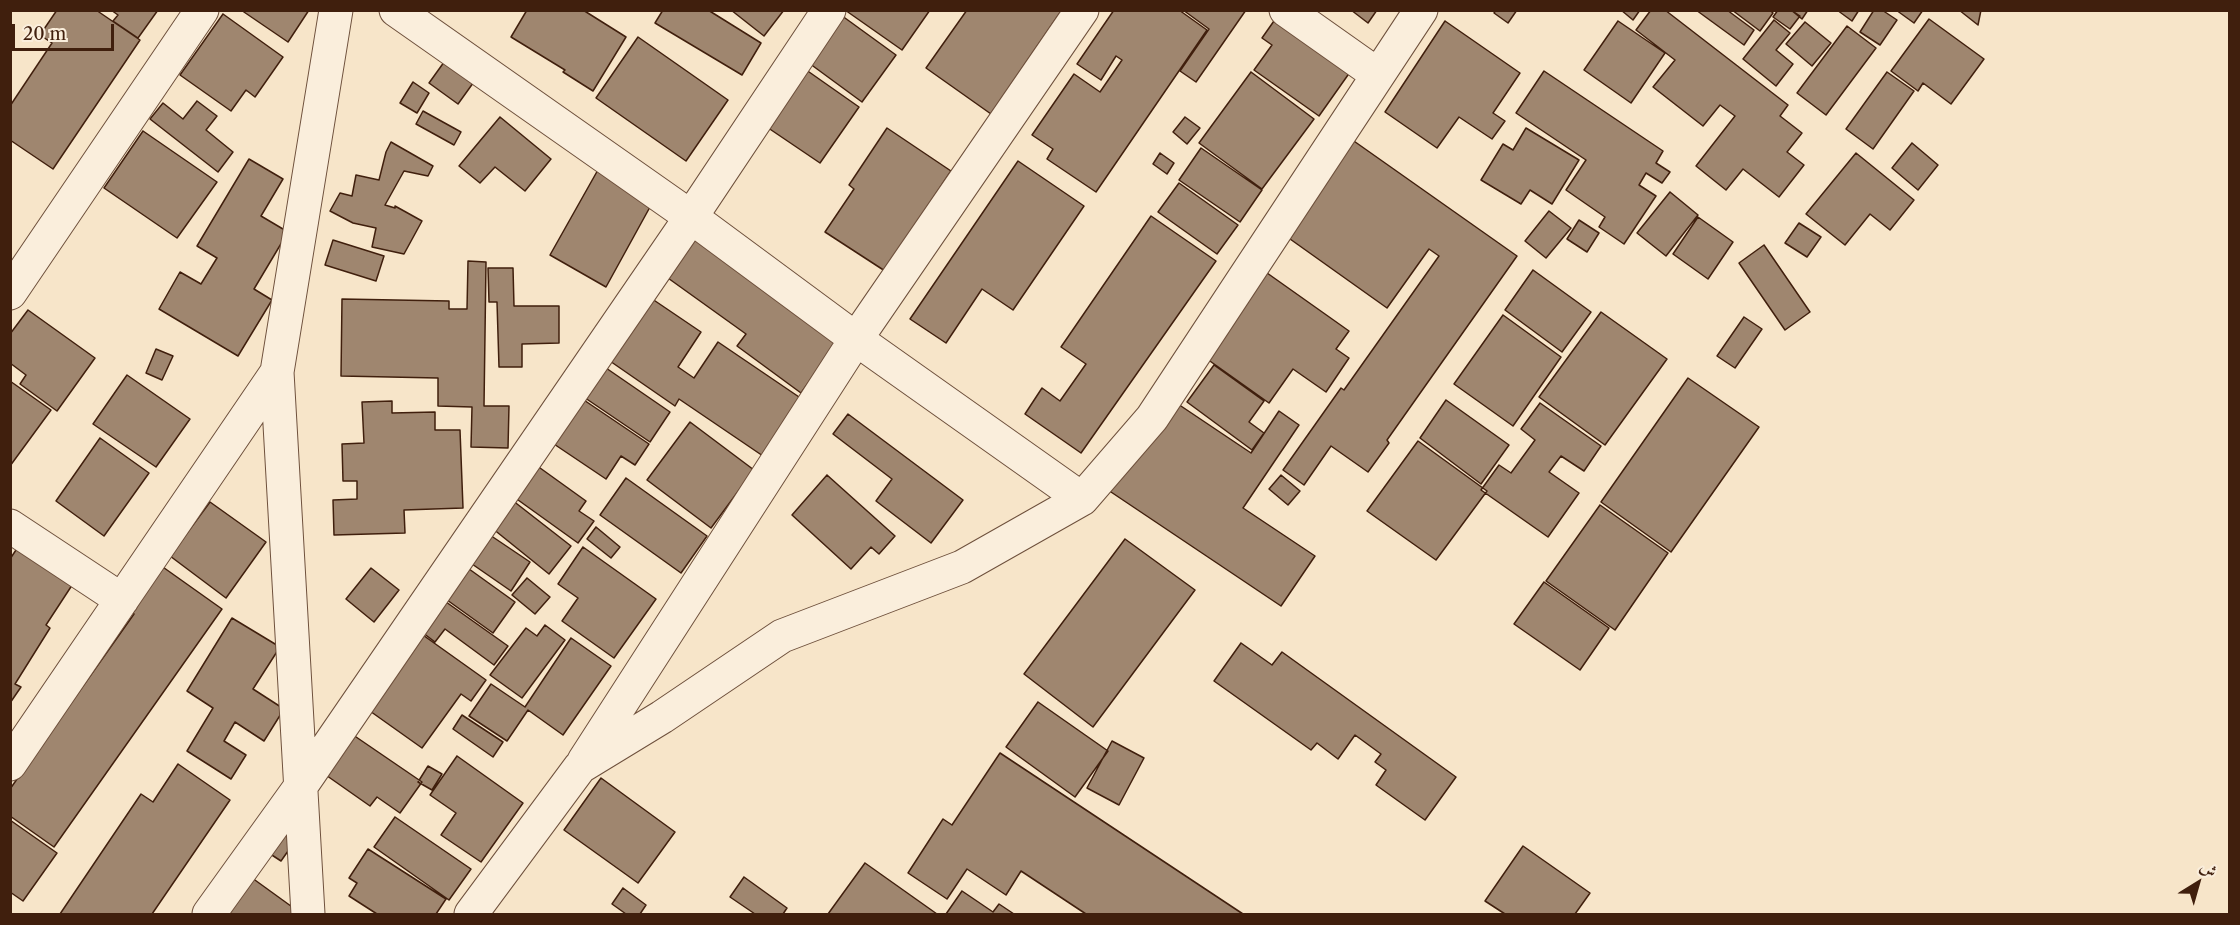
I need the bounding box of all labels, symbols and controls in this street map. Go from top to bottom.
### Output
scale bar [15,12,117,50]
text: 20 m [23,23,66,45]
north arrow [2168,853,2228,913]
text: ش [2196,856,2221,881]

